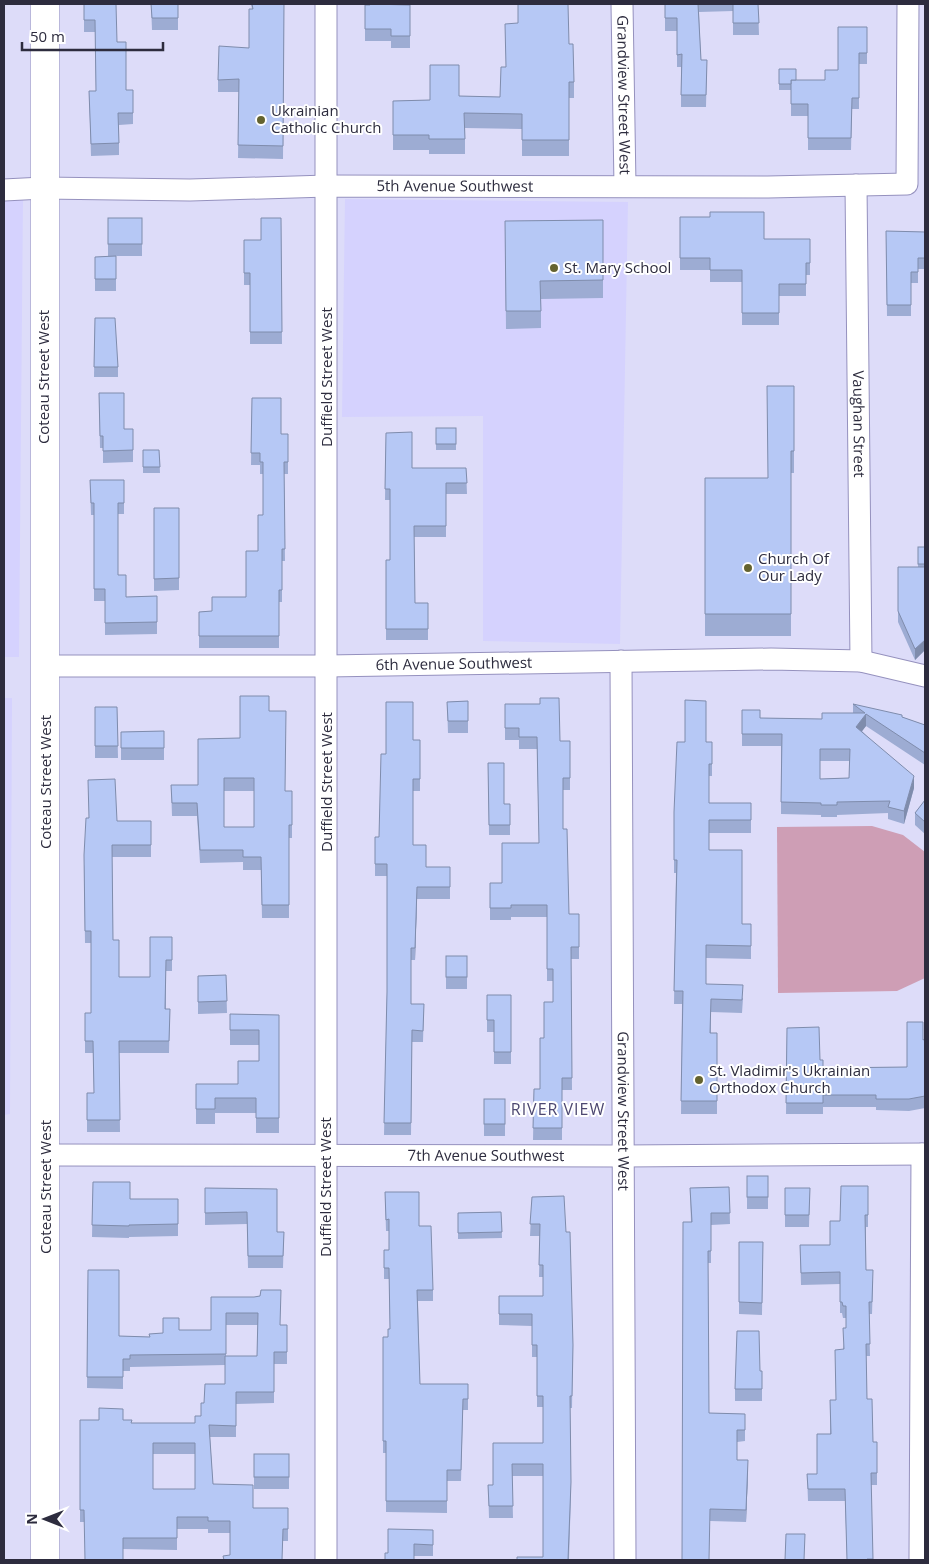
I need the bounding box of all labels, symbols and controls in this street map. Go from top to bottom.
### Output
street label: Grandview Street West [613,15,636,175]
scale bar [22,20,164,52]
text: 50 m [30,26,65,46]
place label: Ukrainian Catholic Church [271,100,381,137]
marker: Ukrainian Catholic Church [255,114,267,126]
street label: 5th Avenue Southwest [376,175,533,195]
place label: St. Mary School [564,257,671,277]
marker: St. Mary School [548,262,560,274]
street label: Duffield Street West [316,307,336,447]
street label: Coteau Street West [33,310,53,444]
street label: Vaughan Street [849,370,870,478]
place label: Church Of Our Lady [758,548,830,585]
marker: Church Of Our Lady [742,562,754,574]
street label: 6th Avenue Southwest [375,652,533,674]
street label: Duffield Street West [316,712,336,852]
street label: Coteau Street West [35,715,55,849]
street label: Grandview Street West [614,1031,634,1191]
place label: St. Vladimir's Ukrainian Orthodox Church [709,1060,870,1097]
marker: St. Vladimir's Ukrainian Orthodox Church [693,1074,705,1086]
district label: RIVER VIEW [511,1098,605,1120]
street label: Duffield Street West [315,1117,335,1257]
street label: Coteau Street West [35,1120,55,1254]
street label: 7th Avenue Southwest [408,1145,564,1165]
north arrow [20,1494,70,1544]
text: N [22,1513,41,1525]

